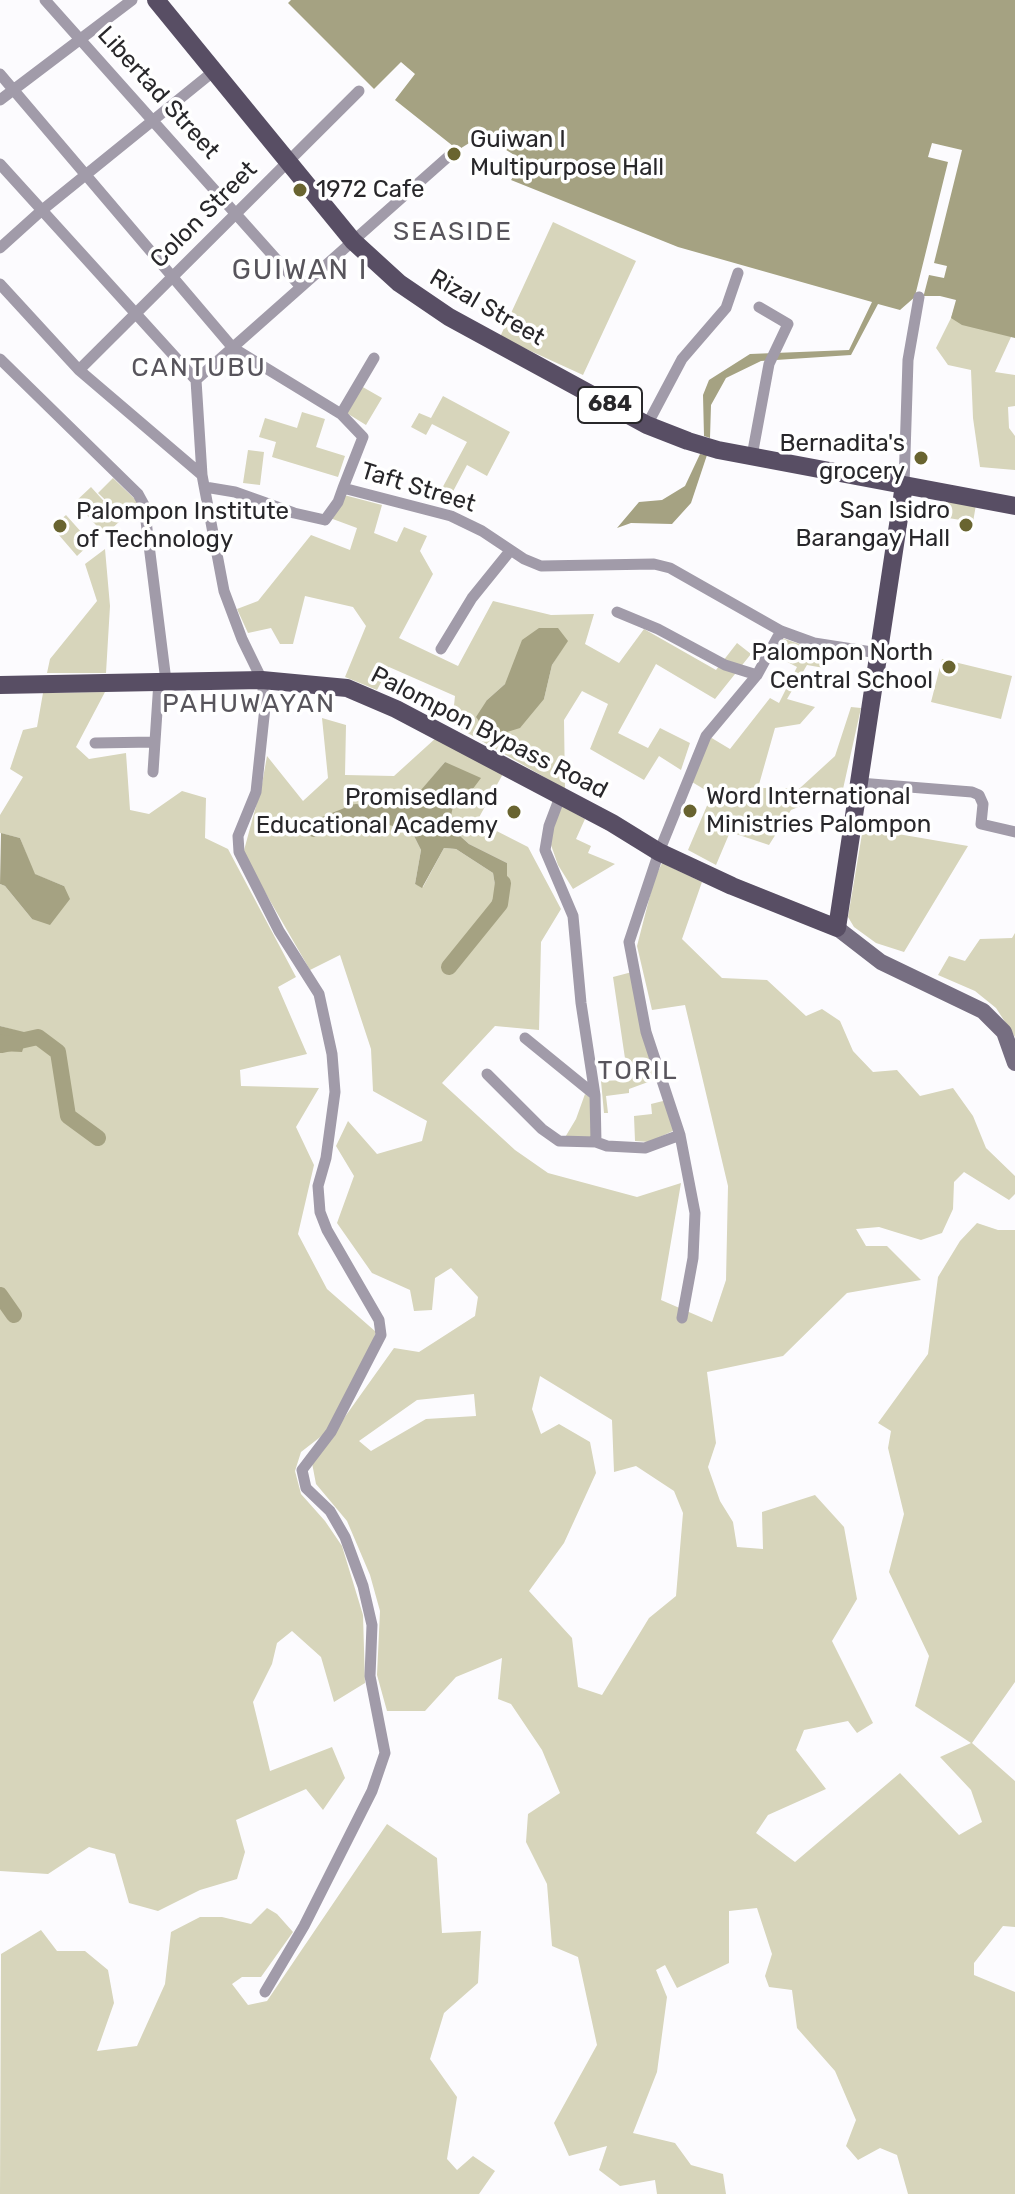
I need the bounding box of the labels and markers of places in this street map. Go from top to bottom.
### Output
place label: Guiwan I Multipurpose Hall [470,126,664,182]
marker: Guiwan I Multipurpose Hall [445,145,463,163]
place label: 1972 Cafe [316,176,424,204]
marker: 1972 Cafe [291,181,309,199]
place label: Bernadita's grocery [780,430,905,486]
marker: Bernadita's grocery [912,449,930,467]
place label: San Isidro Barangay Hall [796,497,950,553]
place label: Palompon Institute of Technology [76,498,289,554]
marker: San Isidro Barangay Hall [957,516,975,534]
marker: Palompon Institute of Technology [51,517,69,535]
place label: Palompon North Central School [752,639,933,695]
marker: Palompon North Central School [940,658,958,676]
place label: Word International Ministries Palompon [706,783,931,839]
place label: Promisedland Educational Academy [256,784,498,840]
marker: Word International Ministries Palompon [681,802,699,820]
marker: Promisedland Educational Academy [505,803,523,821]

